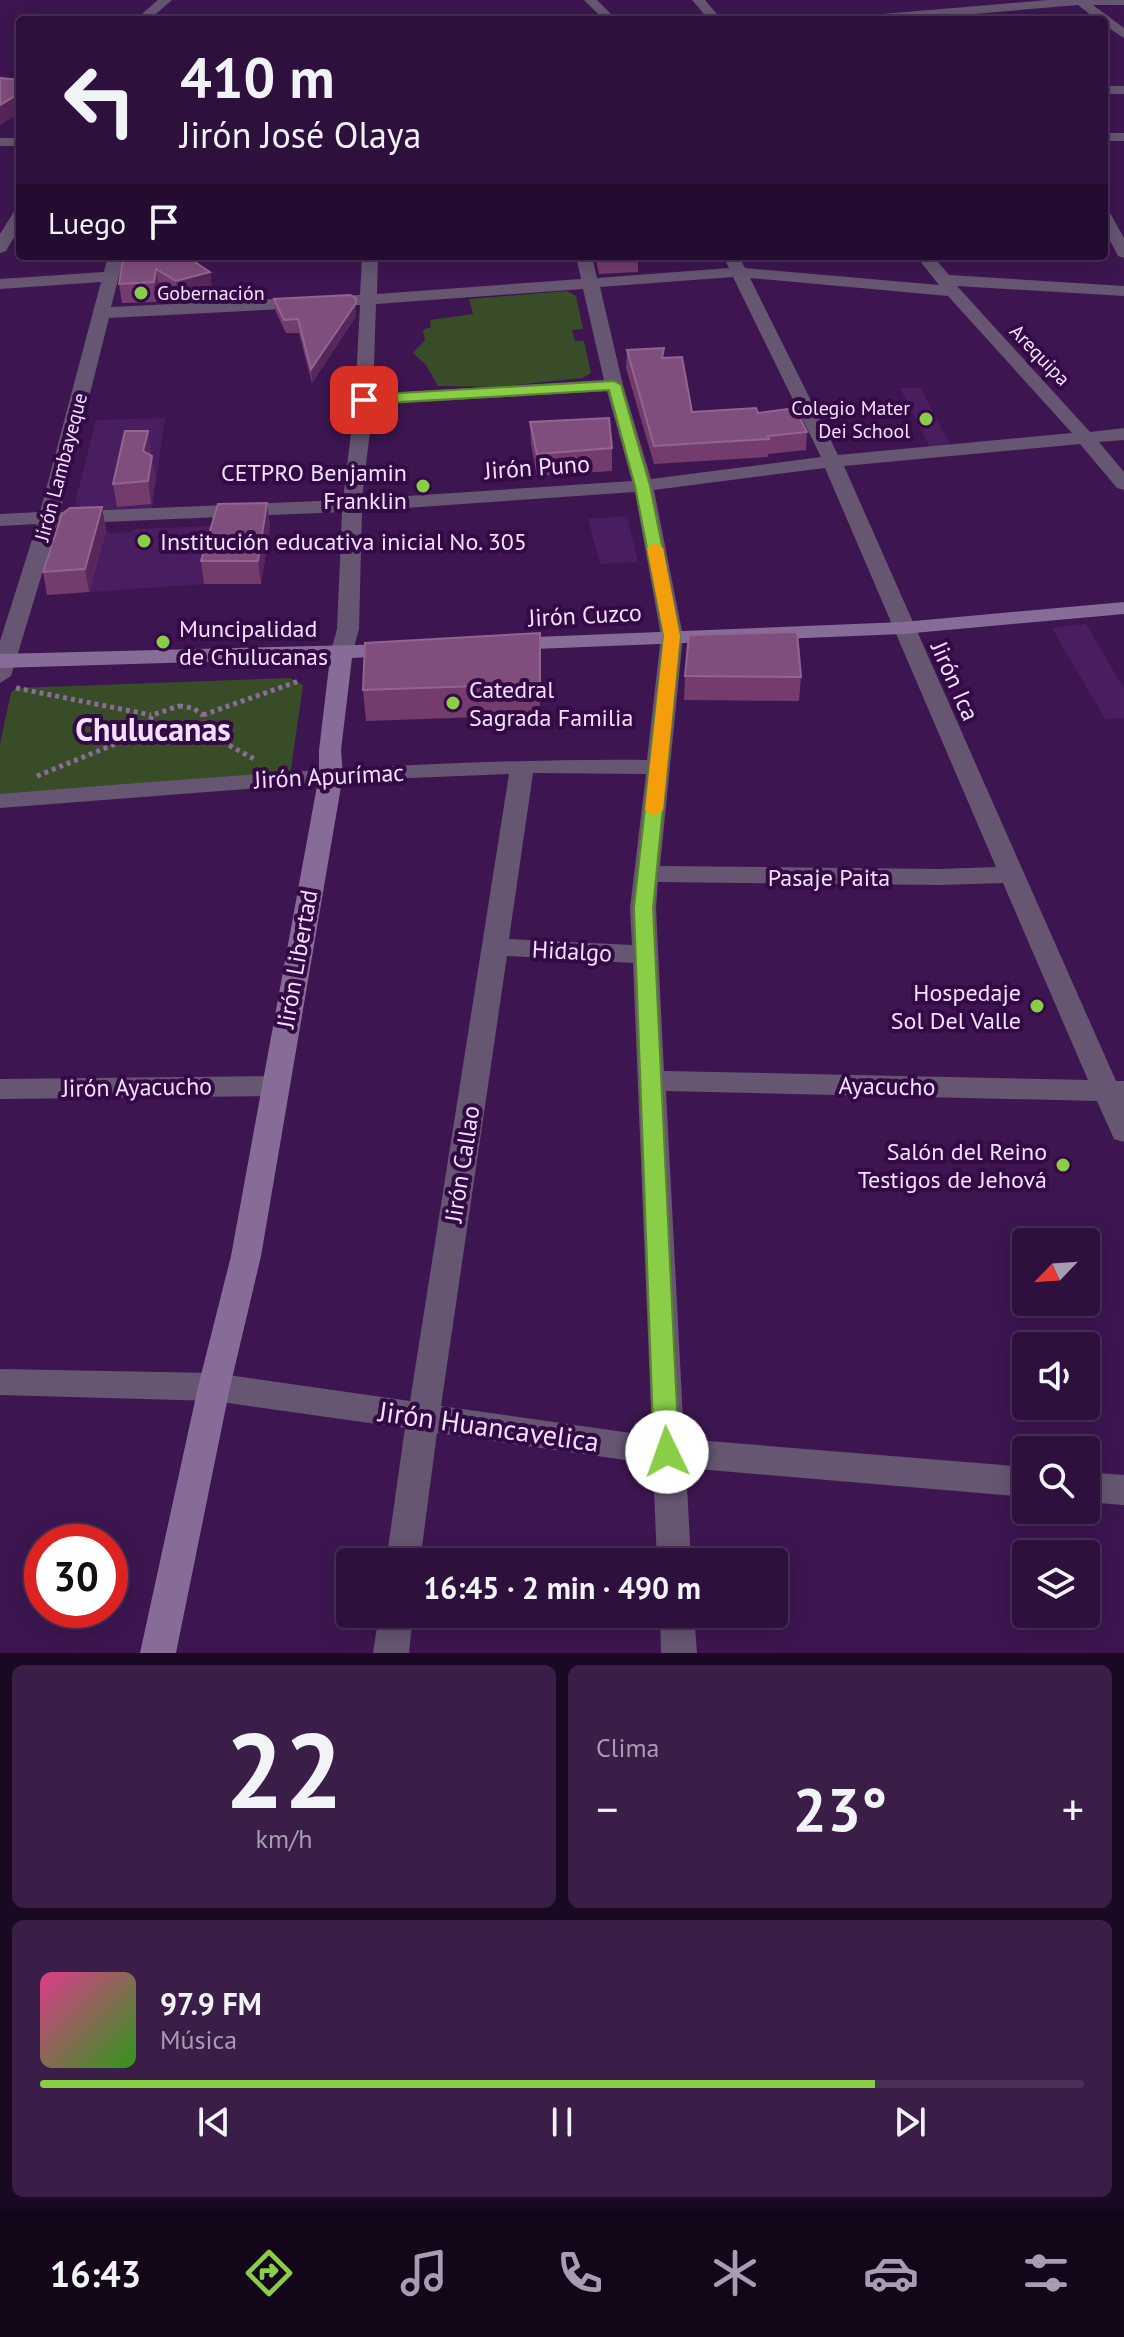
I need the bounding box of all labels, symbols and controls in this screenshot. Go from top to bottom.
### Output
text: 410 m [180,41,335,113]
icon: left [48,48,152,152]
text: Jirón José Olaya [180,111,421,158]
icon: arrive [142,200,186,244]
text: Luego [48,203,126,242]
place label: Gobernación [157,280,265,306]
marker: Gobernación [132,284,150,302]
street label: Arequipa [1004,319,1076,391]
pin [330,366,398,434]
icon: arrive [342,378,386,422]
street label: Jirón Lambayeque [28,390,93,545]
place label: Colegio Mater Dei School [791,395,910,444]
marker: Colegio Mater Dei School [917,410,935,428]
street label: Jirón Puno [482,448,591,486]
place label: CETPRO Benjamin Franklin [221,457,407,516]
marker: CETPRO Benjamin Franklin [414,477,432,495]
place label: Institución educativa inicial No. 305 [160,526,527,557]
marker: Institución educativa inicial No. 305 [135,532,153,550]
street label: Jirón Cuzco [526,597,643,634]
place label: Muncipalidad de Chulucanas [179,613,328,672]
marker: Muncipalidad de Chulucanas [154,633,172,651]
street label: Jirón Ica [923,636,986,726]
place label: Catedral Sagrada Familia [469,674,633,733]
marker: Catedral Sagrada Familia [444,694,462,712]
district label: Chulucanas [75,708,231,750]
street label: Jirón Apurímac [252,757,405,795]
street label: Pasaje Paita [768,862,890,893]
street label: Jirón Libertad [269,887,324,1032]
street label: Hidalgo [531,933,613,969]
place label: Hospedaje Sol Del Valle [891,977,1021,1036]
marker: Hospedaje Sol Del Valle [1028,997,1046,1015]
street label: Jirón Ayacucho [61,1070,212,1104]
street label: Ayacucho [838,1070,936,1102]
street label: Jirón Callao [437,1103,487,1226]
place label: Salón del Reino Testigos de Jehová [858,1136,1047,1195]
marker: Salón del Reino Testigos de Jehová [1054,1156,1072,1174]
north arrow [1012,1228,1100,1316]
map controls [1012,1228,1100,1628]
button: sound [1012,1332,1100,1420]
street label: Jirón Huancavelica [375,1392,602,1460]
position arrow [625,1410,709,1494]
button: search [1012,1436,1100,1524]
speed limit sign: 30 [24,1524,128,1628]
button: layers [1012,1540,1100,1628]
text: 16:45 · 2 min · 490 m [423,1568,701,1607]
text: 22 [225,1702,343,1837]
text: Clima [596,1731,659,1764]
text: 23° [793,1770,887,1848]
text: − [596,1780,618,1837]
text: + [1062,1780,1084,1837]
text: km/h [256,1822,313,1855]
text: 97.9 FM [160,1984,262,2023]
text: Música [160,2023,237,2056]
icon: previous [192,2100,236,2144]
icon: pause [540,2100,584,2144]
icon: next [888,2100,932,2144]
icon: directions [241,2245,297,2301]
icon: music [396,2245,452,2301]
icon: phone [552,2245,608,2301]
icon: climate [707,2245,763,2301]
icon: car [863,2245,919,2301]
icon: filters [1018,2245,1074,2301]
text: 16:43 [50,2250,141,2297]

